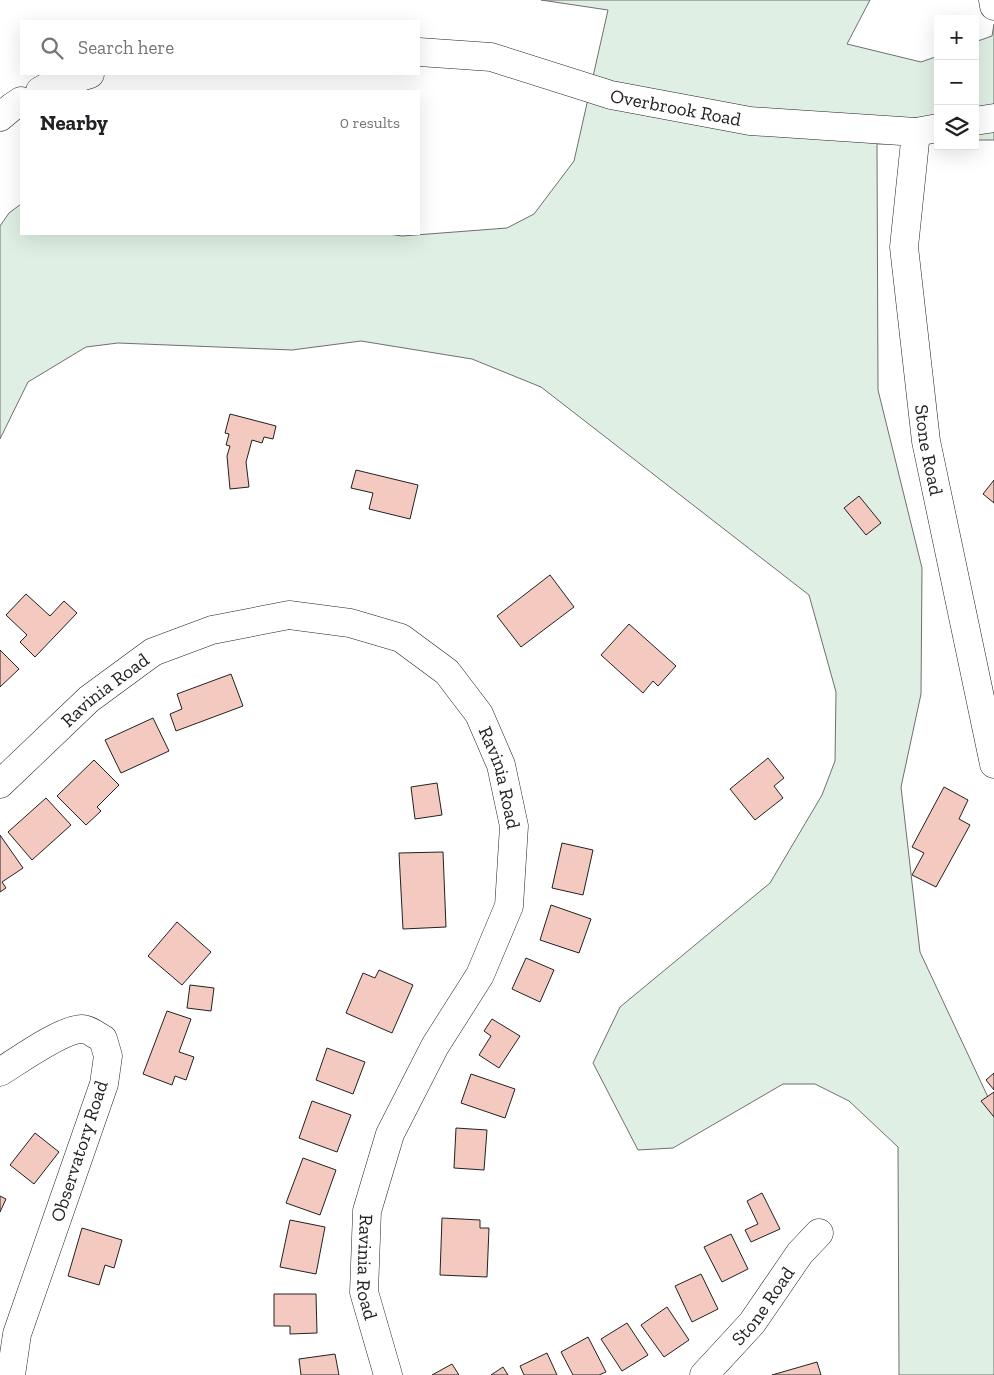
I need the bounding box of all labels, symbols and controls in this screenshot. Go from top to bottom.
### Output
map controls [934,15,979,150]
button: + [934,15,979,60]
search box [20,20,420,75]
icon: search [38,34,66,62]
text: Search here [78,36,174,59]
button: − [934,60,979,105]
street label: Overbrook Road [608,84,744,131]
button: layers [934,105,979,150]
text: Nearby [40,110,108,135]
text: 0 results [340,113,400,132]
street label: Stone Road [910,403,949,498]
street label: Ravinia Road [56,647,153,732]
street label: Ravinia Road [474,723,526,831]
street label: Observatory Road [45,1077,113,1225]
street label: Ravinia Road [353,1214,383,1323]
street label: Stone Road [726,1261,799,1350]

